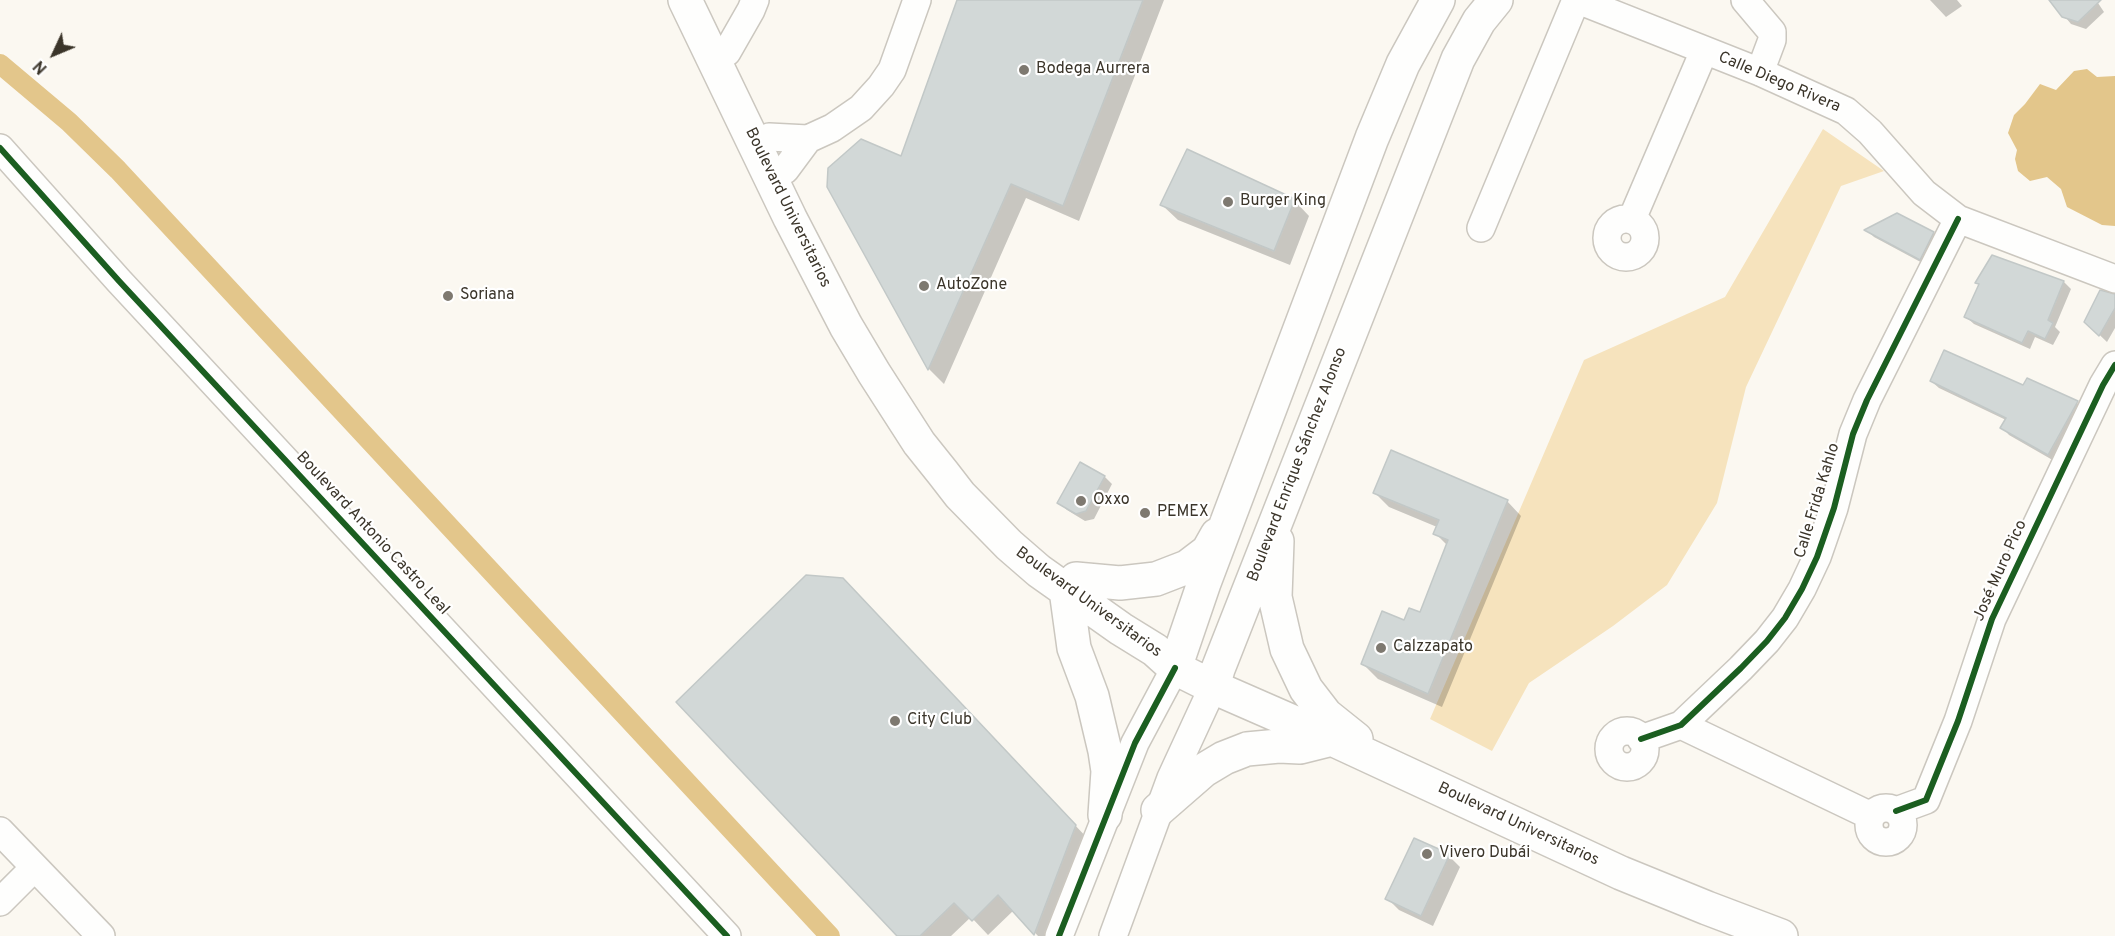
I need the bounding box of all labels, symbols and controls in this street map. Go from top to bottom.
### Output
north arrow [24,24,84,84]
street label: Calle Diego Rivera [1715,49,1843,117]
text: N [30,55,52,78]
place label: Bodega Aurrera [1036,60,1150,80]
marker: Bodega Aurrera [1017,63,1031,77]
street label: Boulevard Universitarios [740,125,834,291]
place label: Burger King [1240,192,1326,212]
marker: Burger King [1221,195,1235,209]
place label: AutoZone [936,276,1007,296]
marker: AutoZone [917,279,931,293]
place label: Soriana [460,286,514,306]
marker: Soriana [441,289,455,303]
street label: Boulevard Enrique Sánchez Alonso [1244,345,1352,585]
street label: Calle Frida Kahlo [1791,441,1845,561]
street label: Boulevard Antonio Castro Leal [291,448,453,620]
place label: Oxxo [1093,491,1130,511]
marker: Oxxo [1074,494,1088,508]
place label: PEMEX [1157,503,1209,523]
marker: PEMEX [1138,506,1152,520]
street label: José Muro Pico [1970,517,2032,625]
street label: Boulevard Universitarios [1011,544,1165,662]
place label: Calzzapato [1393,638,1473,658]
marker: Calzzapato [1374,641,1388,655]
place label: City Club [907,711,972,731]
marker: City Club [888,714,902,728]
street label: Boulevard Universitarios [1434,779,1602,871]
place label: Vivero Dubái [1439,844,1530,864]
marker: Vivero Dubái [1420,847,1434,861]

